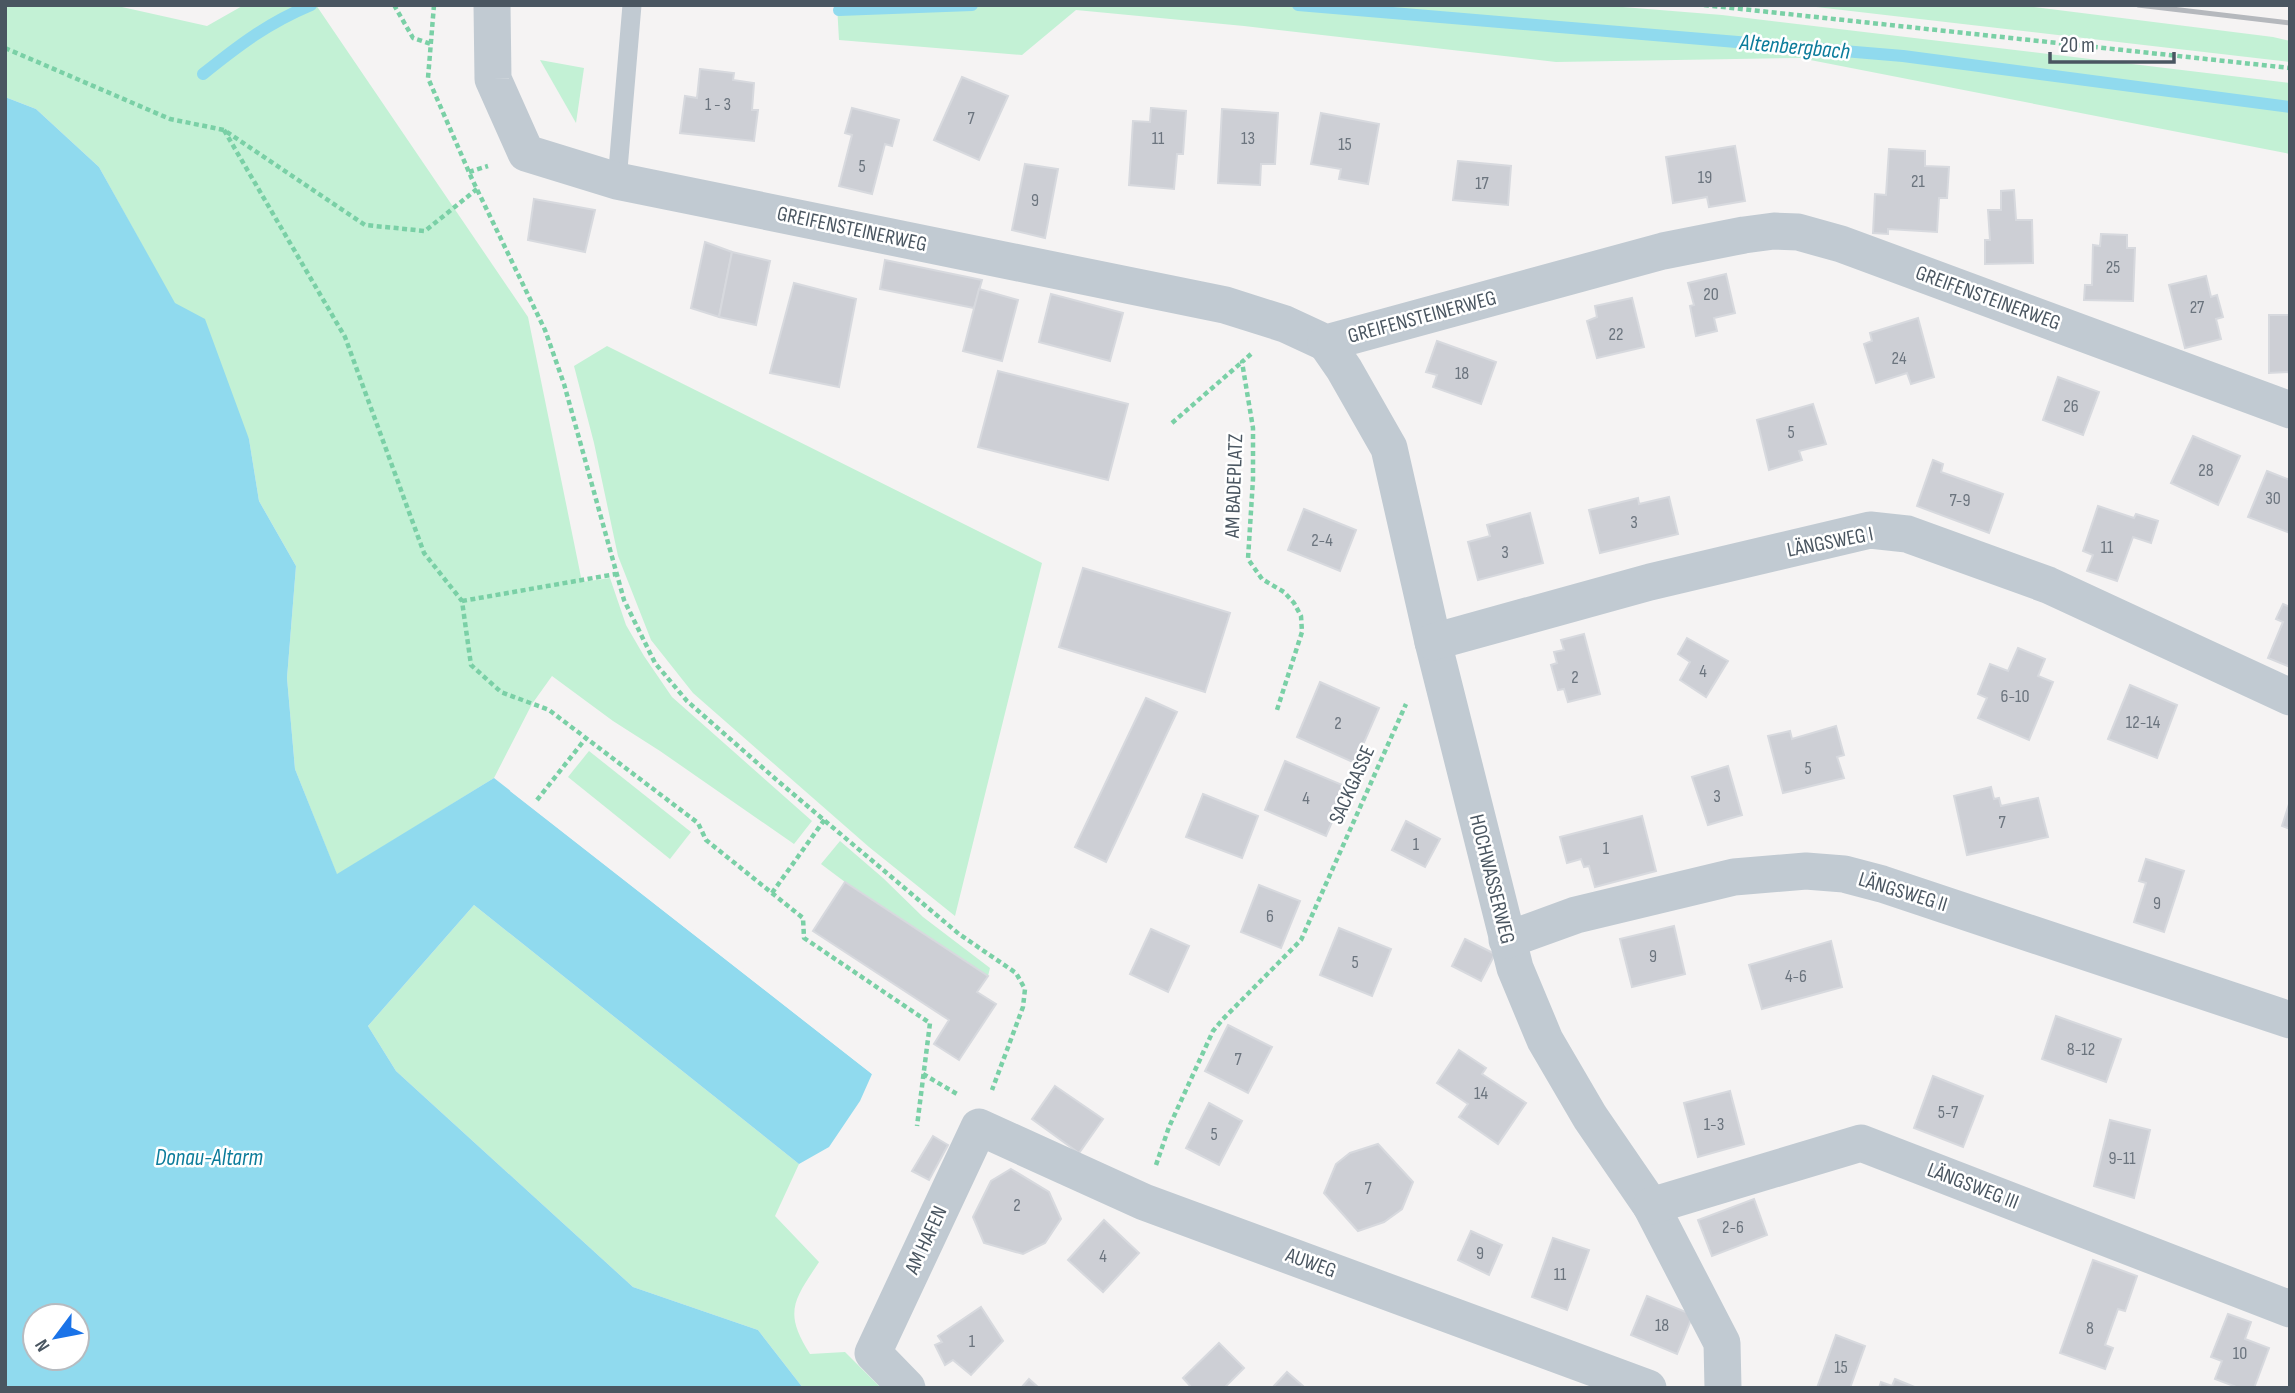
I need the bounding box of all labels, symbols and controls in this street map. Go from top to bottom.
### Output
scale bar [2050,21,2174,65]
water label: Altenbergbach [1738,28,1852,66]
text: 20 m [2060,33,2095,58]
house number: 1 - 3 [705,94,731,115]
house number: 7 [967,108,975,129]
house number: 11 [1152,128,1165,149]
house number: 13 [1241,128,1255,149]
house number: 15 [1338,134,1352,155]
house number: 5 [858,156,866,177]
house number: 19 [1698,167,1712,188]
house number: 21 [1911,171,1926,192]
house number: 17 [1475,173,1490,194]
house number: 9 [1031,190,1039,211]
street label: GREIFENSTEINERWEG [775,201,929,257]
house number: 25 [2106,257,2120,278]
street label: GREIFENSTEINERWEG [1912,260,2064,336]
house number: 20 [1703,284,1719,305]
street label: GREIFENSTEINERWEG [1345,285,1499,349]
house number: 27 [2190,297,2205,318]
house number: 22 [1609,324,1623,345]
house number: 24 [1892,348,1907,369]
house number: 18 [1455,363,1469,384]
house number: 26 [2063,396,2079,417]
house number: 5 [1787,422,1795,443]
street label: AM BADEPLATZ [1220,433,1248,540]
house number: 28 [2198,460,2214,481]
house number: 30 [2265,488,2281,509]
house number: 7-9 [1950,490,1970,511]
house number: 3 [1630,512,1638,533]
street label: LÄNGSWEG I [1785,521,1875,563]
house number: 2-4 [1311,530,1333,551]
house number: 11 [2101,537,2114,558]
house number: 3 [1501,542,1509,563]
house number: 4 [1699,661,1707,682]
house number: 2 [1571,667,1579,688]
house number: 6-10 [2001,686,2029,707]
house number: 12-14 [2126,712,2161,733]
house number: 2 [1334,713,1342,734]
street label: SACKGASSE [1324,742,1380,828]
house number: 5 [1804,758,1812,779]
house number: 3 [1713,786,1721,807]
house number: 4 [1302,788,1310,809]
street label: HOCHWASSERWEG [1464,812,1520,946]
house number: 7 [1998,812,2006,833]
house number: 1 [1413,834,1420,855]
house number: 1 [1603,838,1610,859]
street label: LÄNGSWEG II [1856,867,1950,917]
house number: 9 [2153,893,2161,914]
house number: 6 [1266,906,1274,927]
house number: 9 [1649,946,1657,967]
house number: 5 [1351,952,1359,973]
house number: 4-6 [1785,966,1807,987]
house number: 8-12 [2067,1039,2095,1060]
house number: 7 [1234,1049,1242,1070]
house number: 14 [1474,1083,1488,1104]
house number: 5-7 [1938,1102,1959,1123]
house number: 1-3 [1704,1114,1724,1135]
house number: 5 [1210,1124,1218,1145]
water label: Donau-Altarm [155,1144,263,1172]
house number: 9-11 [2108,1148,2136,1169]
street label: LÄNGSWEG III [1924,1157,2022,1215]
house number: 7 [1364,1178,1372,1199]
house number: 2 [1013,1195,1021,1216]
street label: AM HAFEN [899,1202,953,1279]
house number: 2-6 [1722,1217,1744,1238]
street label: AUWEG [1281,1242,1340,1284]
house number: 9 [1476,1243,1484,1264]
house number: 4 [1099,1246,1107,1267]
house number: 11 [1554,1264,1567,1285]
north arrow [21,1302,91,1372]
house number: 18 [1655,1315,1669,1336]
house number: 8 [2086,1318,2094,1339]
house number: 1 [969,1331,976,1352]
text: N [30,1335,55,1356]
house number: 10 [2233,1343,2247,1364]
house number: 15 [1834,1357,1848,1378]

